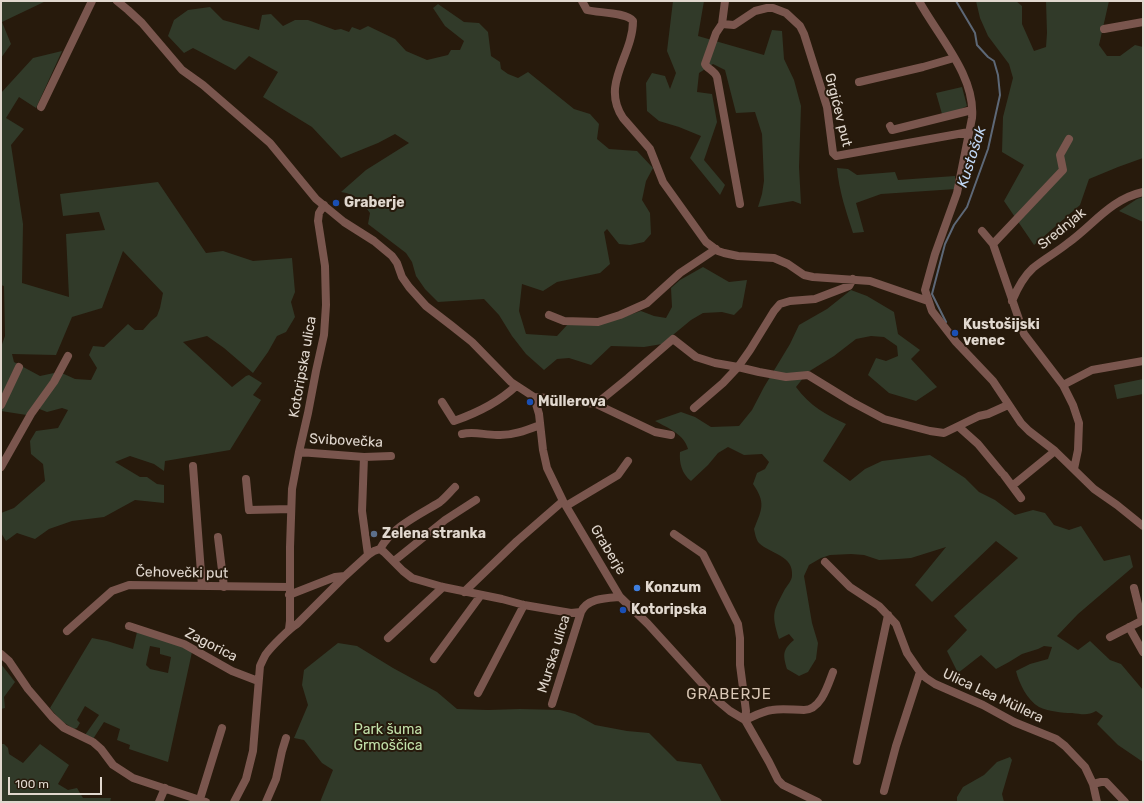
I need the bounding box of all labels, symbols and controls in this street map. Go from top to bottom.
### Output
street label: Grgićev put [821,71,855,149]
water label: Kustošak [954,124,990,190]
place label: Graberje [344,195,405,211]
marker: Graberje [331,198,341,208]
street label: Srednjak [1035,205,1089,253]
street label: Kotoripska ulica [286,315,320,419]
place label: Kustošijski venec [963,317,1040,350]
marker: Kustošijski venec [950,328,960,338]
place label: Müllerova [538,394,606,410]
marker: Müllerova [525,397,535,407]
street label: Svibovečka [309,431,383,451]
street label: Graberje [587,522,629,578]
place label: Zelena stranka [382,526,486,542]
marker: Zelena stranka [369,529,379,539]
street label: Čehovečki put [135,564,229,582]
place label: Konzum [645,580,701,596]
marker: Konzum [632,583,642,593]
place label: Kotoripska [631,602,707,618]
marker: Kotoripska [618,605,628,615]
street label: Murska ulica [534,613,574,695]
street label: Zagorica [182,625,240,665]
street label: Ulica Lea Müllera [940,665,1046,727]
district label: GRABERJE [686,686,772,704]
park label: Park šuma Grmoščica [353,722,423,754]
scale bar [10,769,104,795]
text: 100 m [15,777,49,791]

